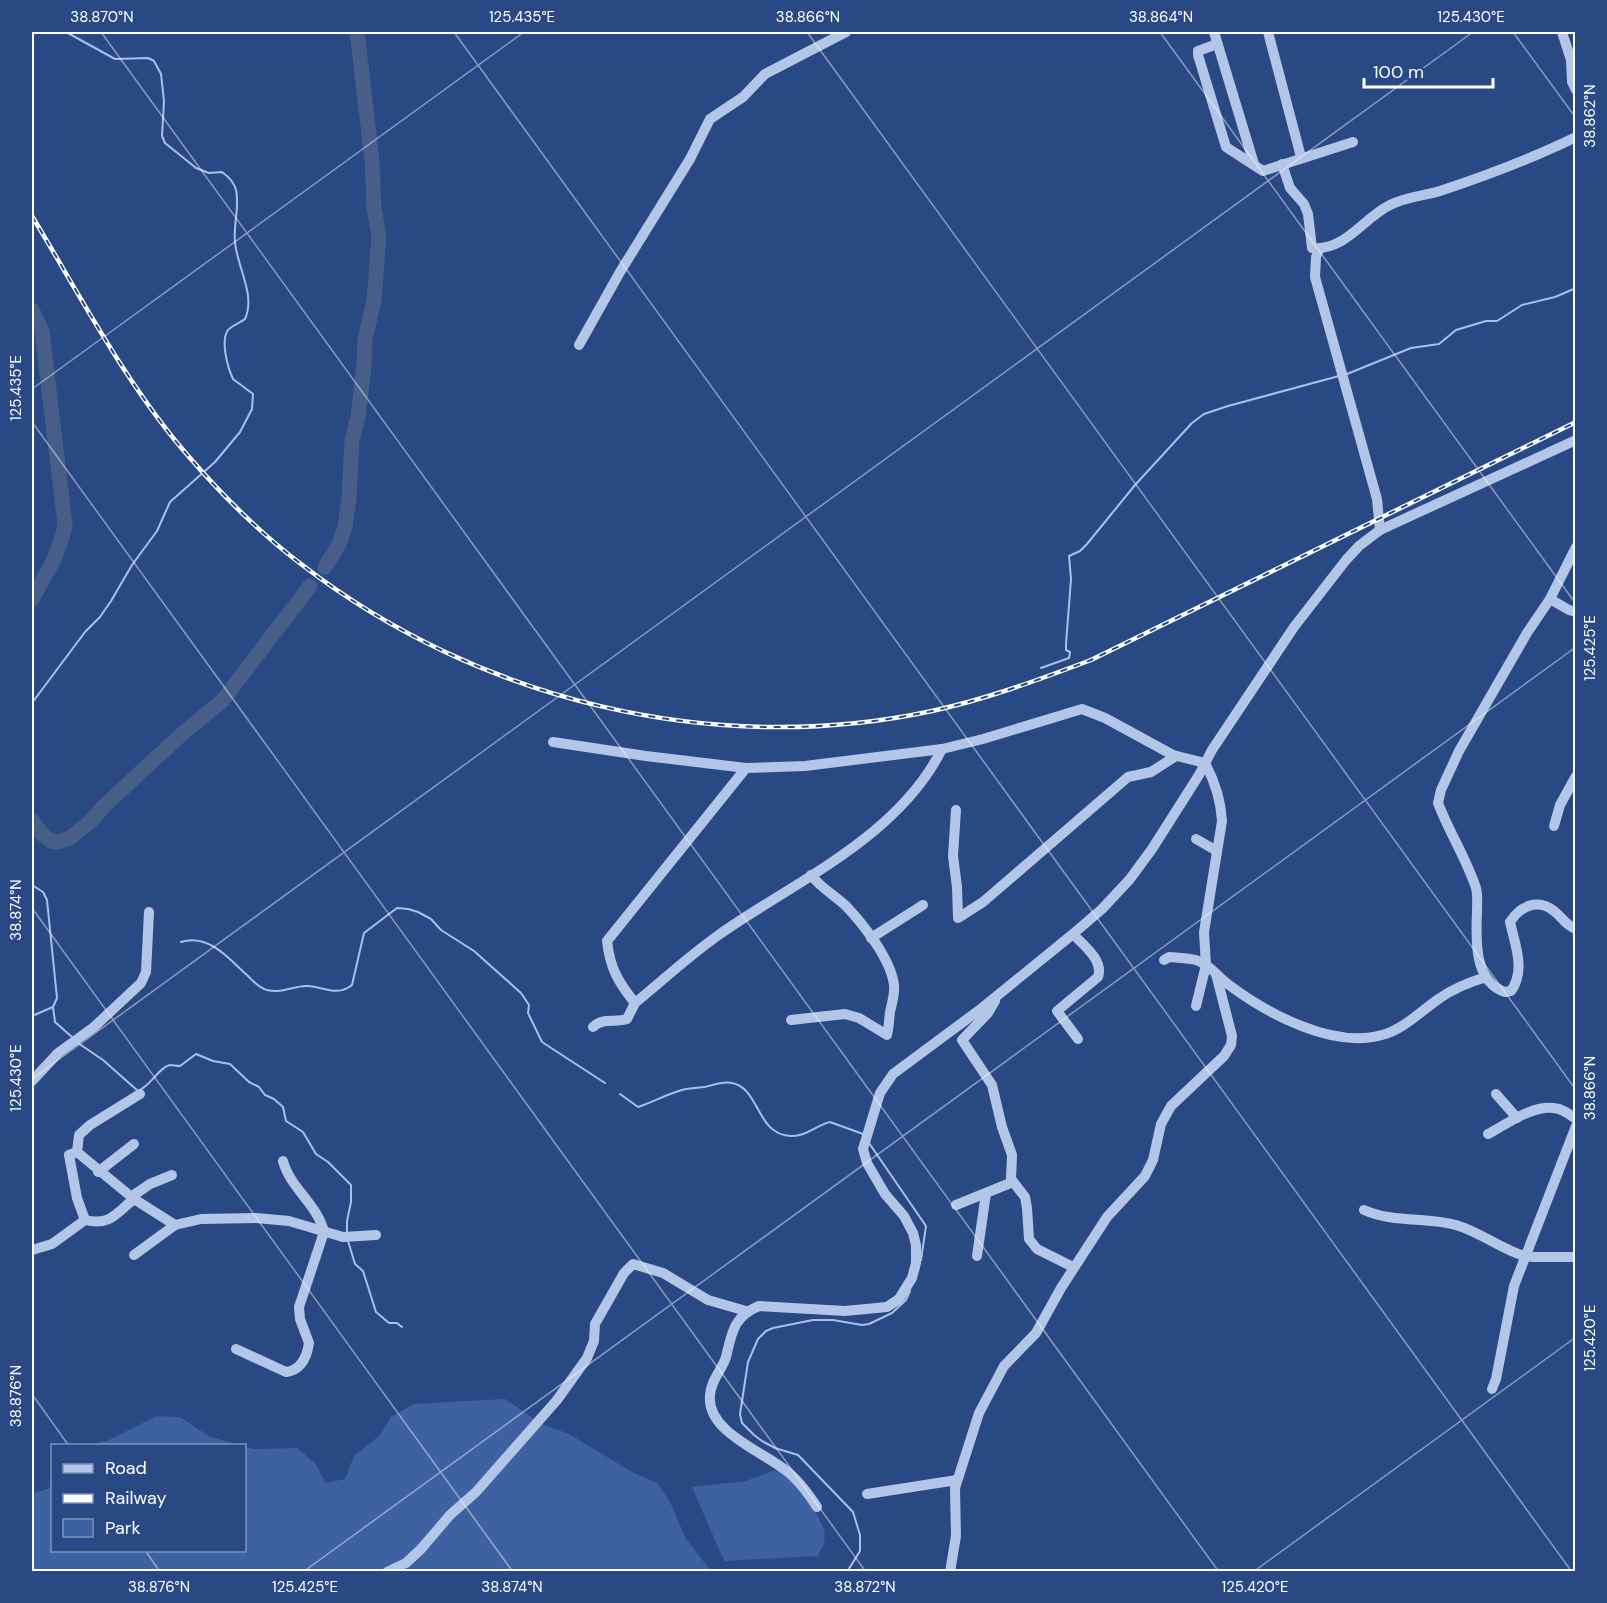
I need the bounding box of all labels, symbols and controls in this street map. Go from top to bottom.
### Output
text: 38.870°N [70,7,134,27]
text: 125.435°E [489,7,555,27]
text: 38.866°N [776,7,840,27]
text: 38.864°N [1129,7,1193,27]
text: 125.430°E [1437,7,1505,27]
scale bar [1364,51,1493,89]
text: 100 m [1373,60,1424,84]
text: 38.862°N [1580,84,1600,148]
text: 125.435°E [6,355,26,421]
text: 125.425°E [1580,615,1600,681]
text: 38.874°N [6,879,26,941]
text: 125.430°E [6,1044,26,1112]
text: 38.866°N [1580,1056,1600,1120]
text: 125.420°E [1580,1305,1600,1371]
text: 38.876°N [6,1365,26,1427]
legend [51,1444,246,1552]
text: Road [105,1456,147,1480]
text: Railway [105,1486,167,1510]
text: Park [105,1516,141,1540]
text: 38.876°N [128,1577,190,1597]
text: 125.425°E [272,1577,338,1597]
text: 38.874°N [481,1577,543,1597]
text: 38.872°N [834,1577,896,1597]
text: 125.420°E [1222,1577,1288,1597]

